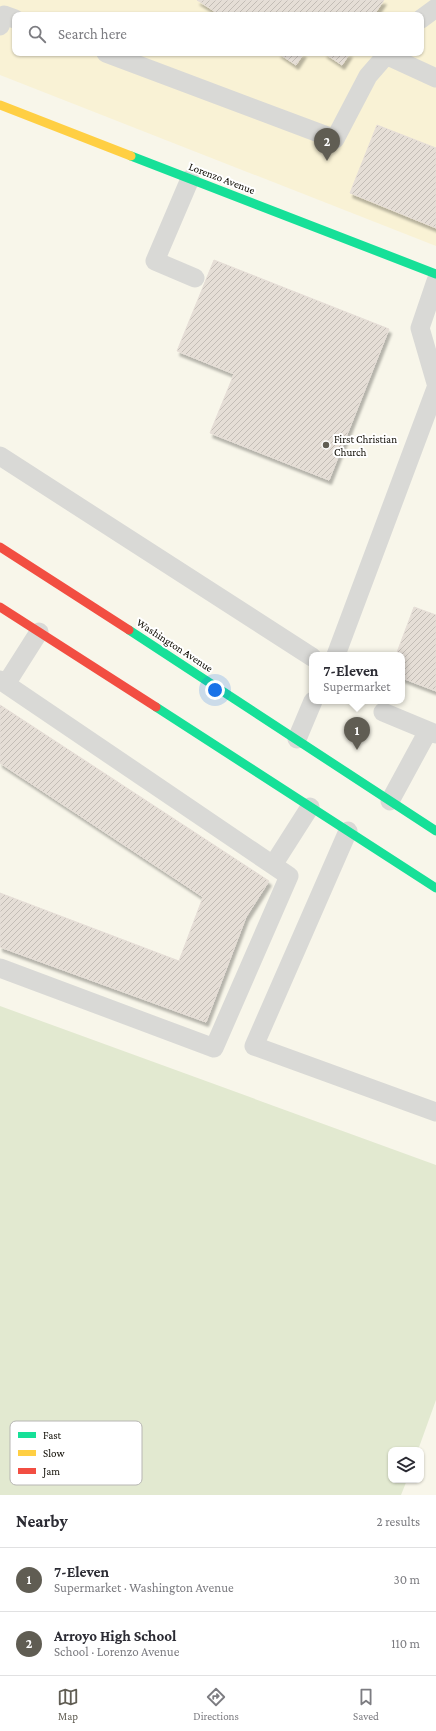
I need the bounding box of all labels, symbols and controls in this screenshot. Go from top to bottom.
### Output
search box [12,12,424,56]
icon: search [26,23,48,45]
text: Search here [58,26,127,42]
pin: 2 [314,128,340,161]
street label: Lorenzo Avenue [187,160,257,196]
place label: First Christian Church [334,433,397,458]
marker: First Christian Church [321,440,331,450]
street label: Washington Avenue [134,616,215,675]
popup [309,652,405,704]
text: 7-Eleven [323,663,378,679]
text: Supermarket [323,679,391,694]
your location [205,680,225,700]
pin: 1 [344,717,370,750]
legend [10,1421,142,1485]
text: Fast [43,1429,62,1441]
text: Slow [43,1447,65,1459]
map controls [388,1447,424,1483]
button: layers [388,1447,424,1483]
text: Jam [42,1465,60,1478]
text: Nearby [16,1512,68,1531]
text: 2 results [377,1514,420,1529]
text: 7-Eleven [54,1564,109,1580]
text: 1 [27,1572,31,1587]
text: 30 m [394,1572,420,1587]
text: Supermarket · Washington Avenue [54,1580,234,1595]
text: Arroyo High School [54,1628,176,1644]
text: 2 [26,1636,32,1651]
text: 110 m [391,1636,420,1651]
text: School · Lorenzo Avenue [54,1644,179,1659]
tab: Map [57,1686,79,1722]
tab: Directions [193,1686,239,1722]
tab: Saved [353,1686,379,1722]

